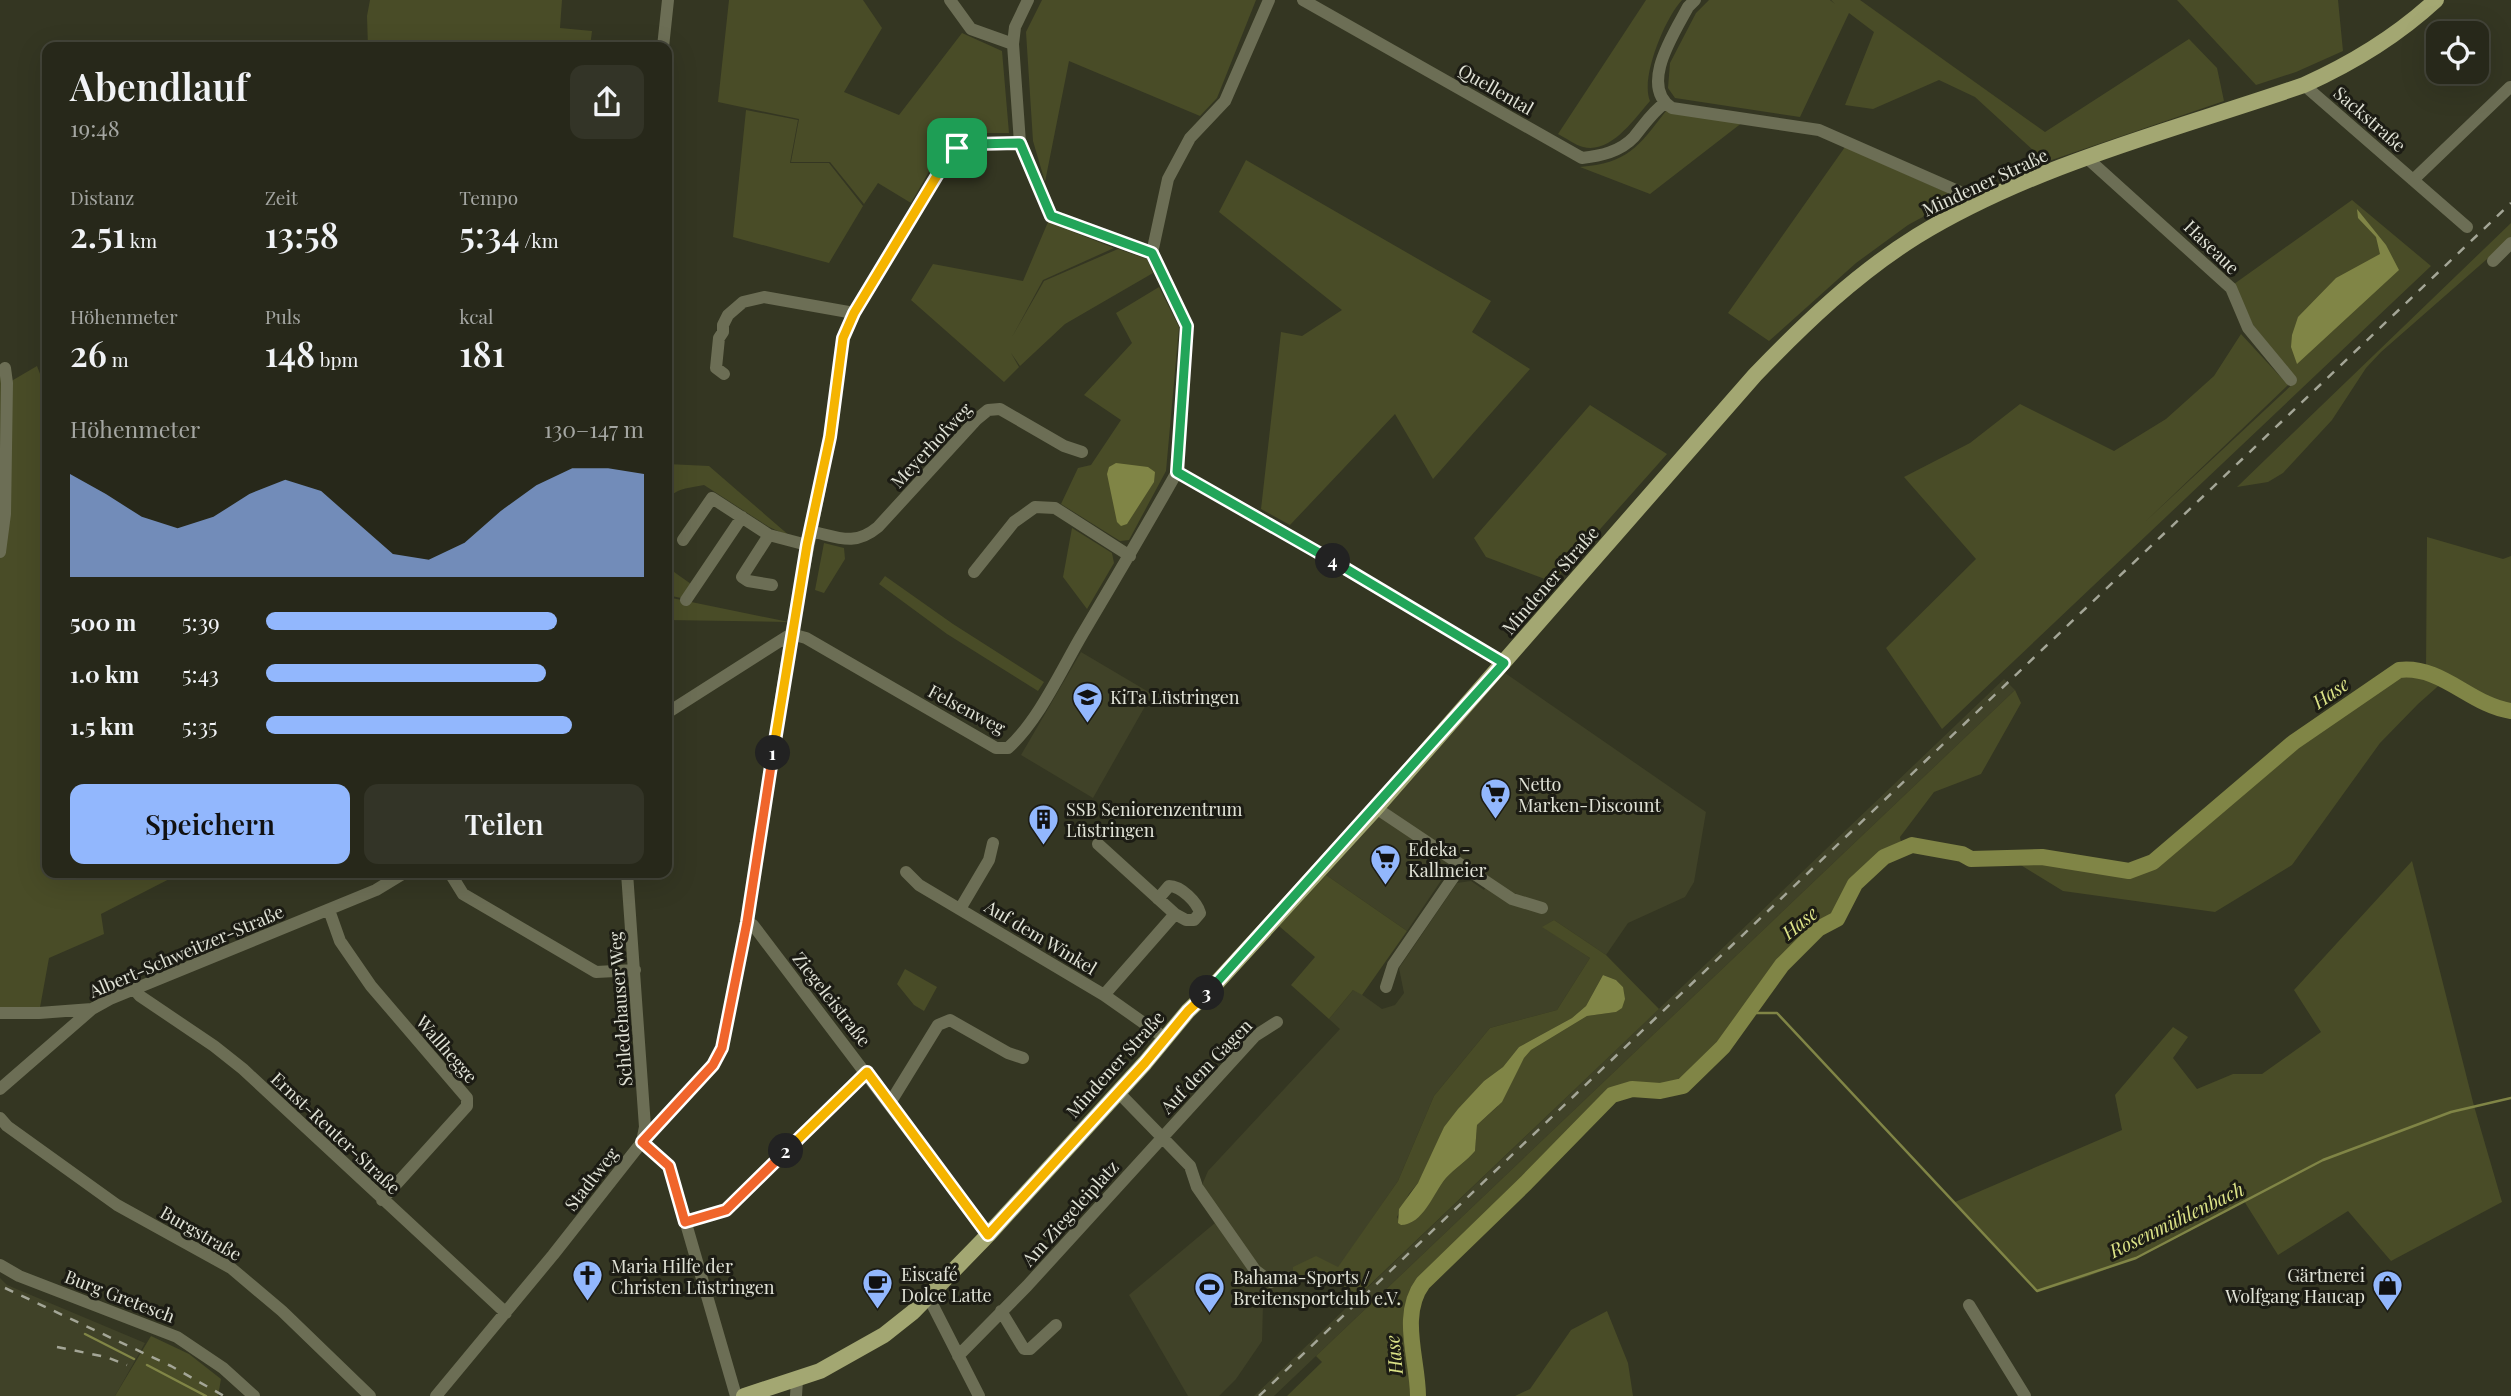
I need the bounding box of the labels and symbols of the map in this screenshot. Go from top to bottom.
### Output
street label: Quellental [1454,58,1538,120]
street label: Sackstraße [2329,81,2411,157]
pin [927,118,987,178]
street label: Mindener Straße [1918,142,2052,222]
street label: Haseaue [2179,215,2245,279]
street label: Meyerhofweg [885,397,977,493]
street label: Mindener Straße [1496,521,1604,639]
pin: 4 [1316,544,1350,578]
water label: Hase [2306,670,2354,714]
street label: Felsenweg [924,679,1010,740]
school or university icon: KiTa Lüstringen [1070,680,1104,724]
place label: KiTa Lüstringen [1110,685,1240,709]
pin: 1 [756,736,790,770]
place label: Netto Marken-Discount [1518,772,1661,817]
supermarket icon: Netto Marken-Discount [1478,777,1512,821]
place label: SSB Seniorenzentrum Lüstringen [1066,797,1243,842]
building icon: SSB Seniorenzentrum Lüstringen [1026,802,1060,846]
place label: Edeka - Kallmeier [1408,837,1487,882]
supermarket icon: Edeka - Kallmeier [1368,842,1402,886]
street label: Auf dem Winkel [980,894,1101,980]
street label: Albert-Schweitzer-Straße [84,899,287,1003]
water label: Hase [1775,900,1822,945]
street label: Schledehauser Weg [603,930,637,1087]
street label: Ziegeleistraße [787,947,877,1051]
pin: 3 [1190,976,1224,1010]
street label: Mindener Straße [1061,1005,1169,1123]
street label: Wallhegge [410,1009,483,1088]
street label: Auf dem Gagen [1154,1013,1257,1119]
street label: Ernst-Reuter-Straße [266,1067,406,1199]
pin: 2 [768,1134,804,1168]
street label: Stadtweg [559,1142,624,1216]
street label: Am Ziegeleiplatz [1016,1155,1124,1272]
water label: Rosenmühlenbach [2103,1175,2248,1263]
street label: Burgstraße [156,1200,246,1266]
place label: Maria Hilfe der Christen Lüstringen [611,1254,775,1299]
church icon: Maria Hilfe der Christen Lüstringen [571,1259,605,1303]
place label: Eiscafé Dolce Latte [901,1262,992,1307]
place label: Gärtnerei Wolfgang Haucap [2224,1263,2365,1308]
street label: Burg Gretesch [62,1264,179,1328]
place label: Bahama-Sports / Breitensportclub e.V. [1233,1265,1401,1310]
cafe icon: Eiscafé Dolce Latte [861,1267,895,1311]
shop icon: Gärtnerei Wolfgang Haucap [2371,1268,2405,1312]
sports icon: Bahama-Sports / Breitensportclub e.V. [1193,1270,1227,1314]
water label: Hase [1378,1334,1408,1377]

